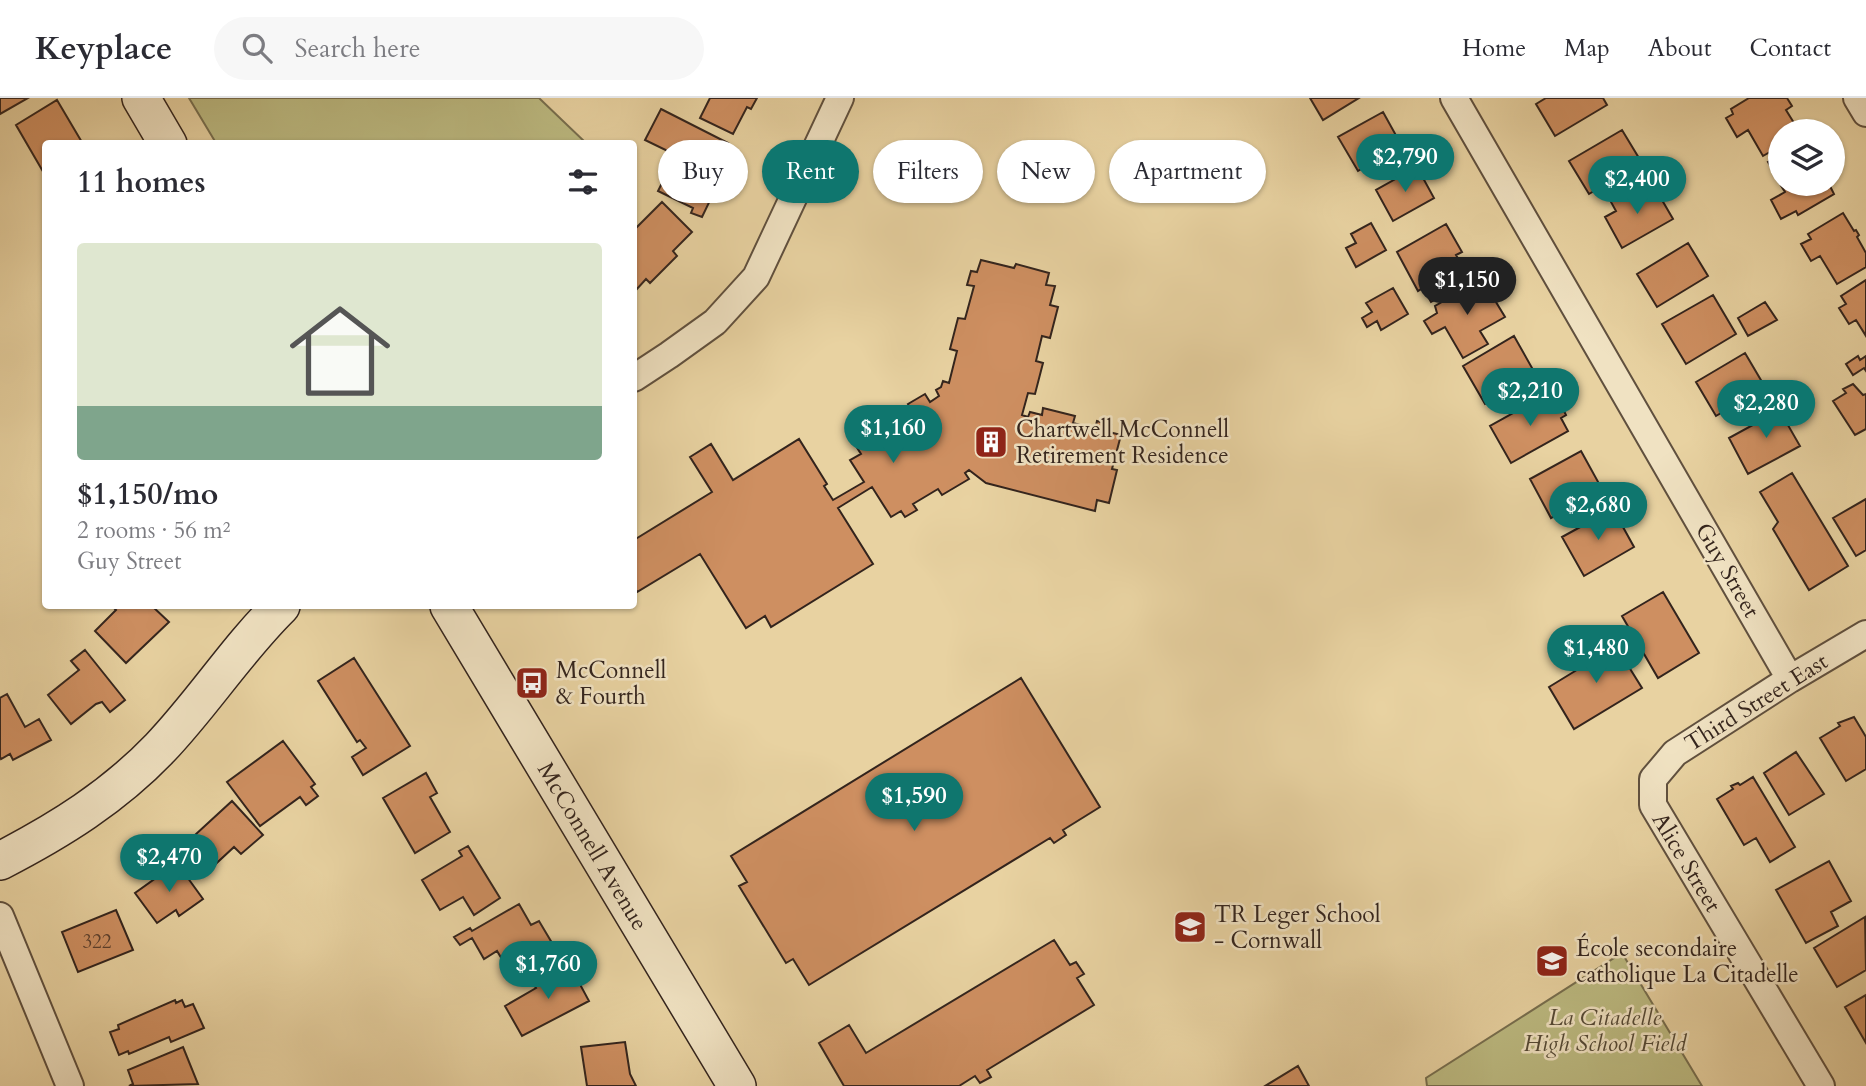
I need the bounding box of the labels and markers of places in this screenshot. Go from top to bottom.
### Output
pin: $2,790 [1348,134,1462,194]
pin: $2,400 [1580,156,1694,216]
pin: $1,150 [1410,258,1524,317]
pin: $2,210 [1473,368,1587,428]
pin: $2,280 [1709,380,1823,440]
pin: $1,160 [836,406,950,465]
place label: Chartwell McConnell Retirement Residence [1016,414,1229,471]
building icon: Chartwell McConnell Retirement Residence [972,423,1010,461]
pin: $2,680 [1541,482,1655,542]
pin: $1,480 [1539,626,1653,685]
place label: McConnell & Fourth [556,655,667,712]
bus stop icon: McConnell & Fourth [513,664,551,702]
pin: $1,590 [857,774,971,833]
pin: $2,470 [112,834,226,894]
place label: TR Leger School - Cornwall [1214,899,1381,956]
school or university icon: TR Leger School - Cornwall [1171,908,1209,946]
place label: École secondaire catholique La Citadelle [1576,933,1799,990]
pin: $1,760 [491,942,605,1001]
school or university icon: École secondaire catholique La Citadelle [1533,942,1571,980]

